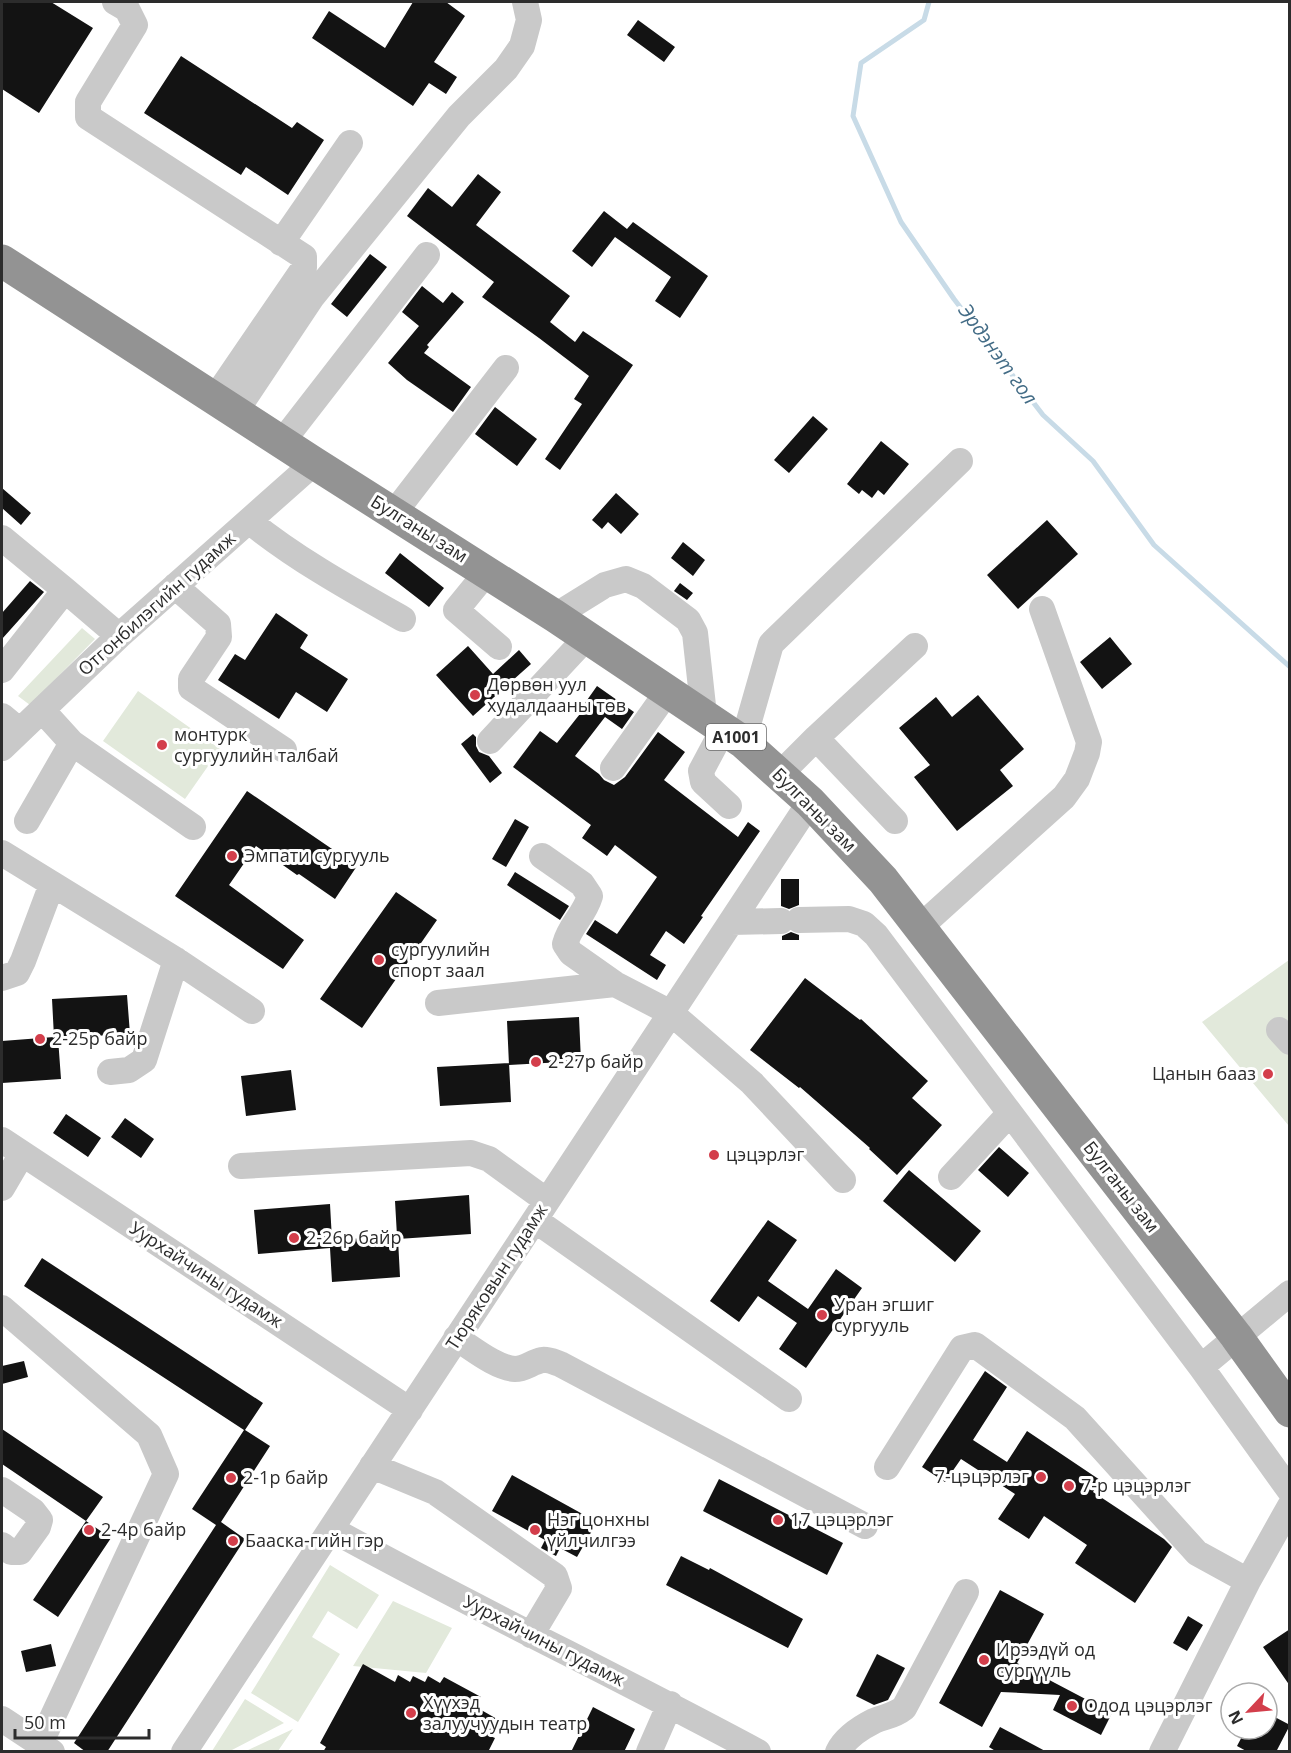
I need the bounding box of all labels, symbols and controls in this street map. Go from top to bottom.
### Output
water label: Эрдэнэт гол [953,298,1044,410]
street label: Булганы зам [367,489,472,567]
street label: Отгонбилэгийн гудамж [72,526,241,680]
place label: Дөрвөн уул худалдааны төв [487,672,626,717]
marker: Дөрвөн уул худалдааны төв [468,688,482,702]
place label: монтурк сургуулийн талбай [174,722,339,767]
road number: A1001 [706,724,766,750]
marker: монтурк сургуулийн талбай [155,738,169,752]
street label: Булганы зам [767,762,862,857]
place label: Эмпати сургууль [244,843,390,867]
marker: Эмпати сургууль [225,849,239,863]
place label: сургуулийн спорт заал [391,937,490,982]
marker: сургуулийн спорт заал [372,953,386,967]
place label: 2-25р байр [52,1026,148,1050]
marker: 2-25р байр [33,1032,47,1046]
place label: 2-27р байр [548,1049,644,1073]
marker: 2-27р байр [529,1055,543,1069]
place label: Цанын бааз [1152,1061,1256,1085]
marker: Цанын бааз [1261,1067,1275,1081]
street label: Булганы зам [1079,1136,1165,1237]
place label: цэцэрлэг [726,1142,805,1166]
marker: цэцэрлэг [707,1148,721,1162]
street label: Тюряковын гудамж [440,1198,553,1354]
street label: Уурхайчины гудамж [125,1216,288,1333]
place label: 2-26р байр [306,1225,402,1249]
marker: 2-26р байр [287,1231,301,1245]
place label: Уран эгшиг сургууль [834,1292,934,1337]
marker: Уран эгшиг сургууль [815,1308,829,1322]
place label: 7-цэцэрлэг [935,1464,1029,1488]
place label: 2-1р байр [243,1465,328,1489]
marker: 7-цэцэрлэг [1034,1470,1048,1484]
marker: 2-1р байр [224,1471,238,1485]
place label: 7-р цэцэрлэг [1081,1473,1191,1497]
marker: 7-р цэцэрлэг [1062,1479,1076,1493]
place label: Нэг цонхны үйлчилгээ [547,1507,650,1552]
place label: 17 цэцэрлэг [790,1507,894,1531]
marker: 17 цэцэрлэг [771,1513,785,1527]
place label: 2-4р байр [101,1517,186,1541]
marker: 2-4р байр [82,1523,96,1537]
marker: Нэг цонхны үйлчилгээ [528,1523,542,1537]
place label: Бааска-гийн гэр [245,1528,384,1552]
marker: Бааска-гийн гэр [226,1534,240,1548]
street label: Уурхайчины гудамж [460,1589,630,1692]
place label: Ирээдүй од сургүүль [996,1637,1095,1682]
marker: Ирээдүй од сургүүль [977,1653,991,1667]
north arrow [1219,1681,1279,1741]
place label: Хүүхэд залуучуудын театр [423,1690,587,1735]
place label: Одод цэцэрлэг [1084,1693,1213,1717]
marker: Одод цэцэрлэг [1065,1699,1079,1713]
scale bar [15,1702,148,1740]
marker: Хүүхэд залуучуудын театр [404,1706,418,1720]
text: N [1223,1707,1248,1728]
text: 50 m [24,1710,66,1734]

